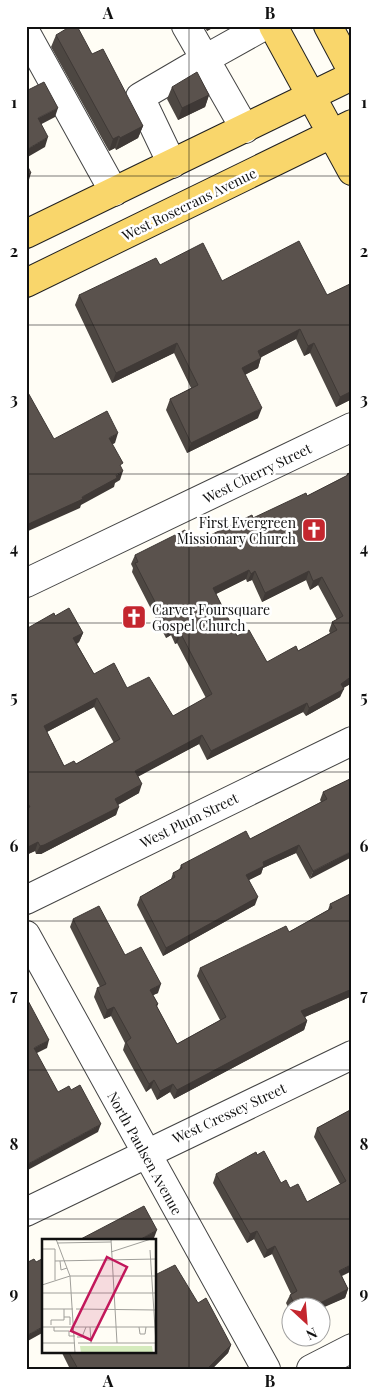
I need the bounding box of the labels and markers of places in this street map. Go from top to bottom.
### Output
place label: First Evergreen Missionary Church [177,513,297,548]
church icon: First Evergreen Missionary Church [301,517,327,543]
place label: Carver Foursquare Gospel Church [152,600,270,635]
church icon: Carver Foursquare Gospel Church [121,604,147,630]

